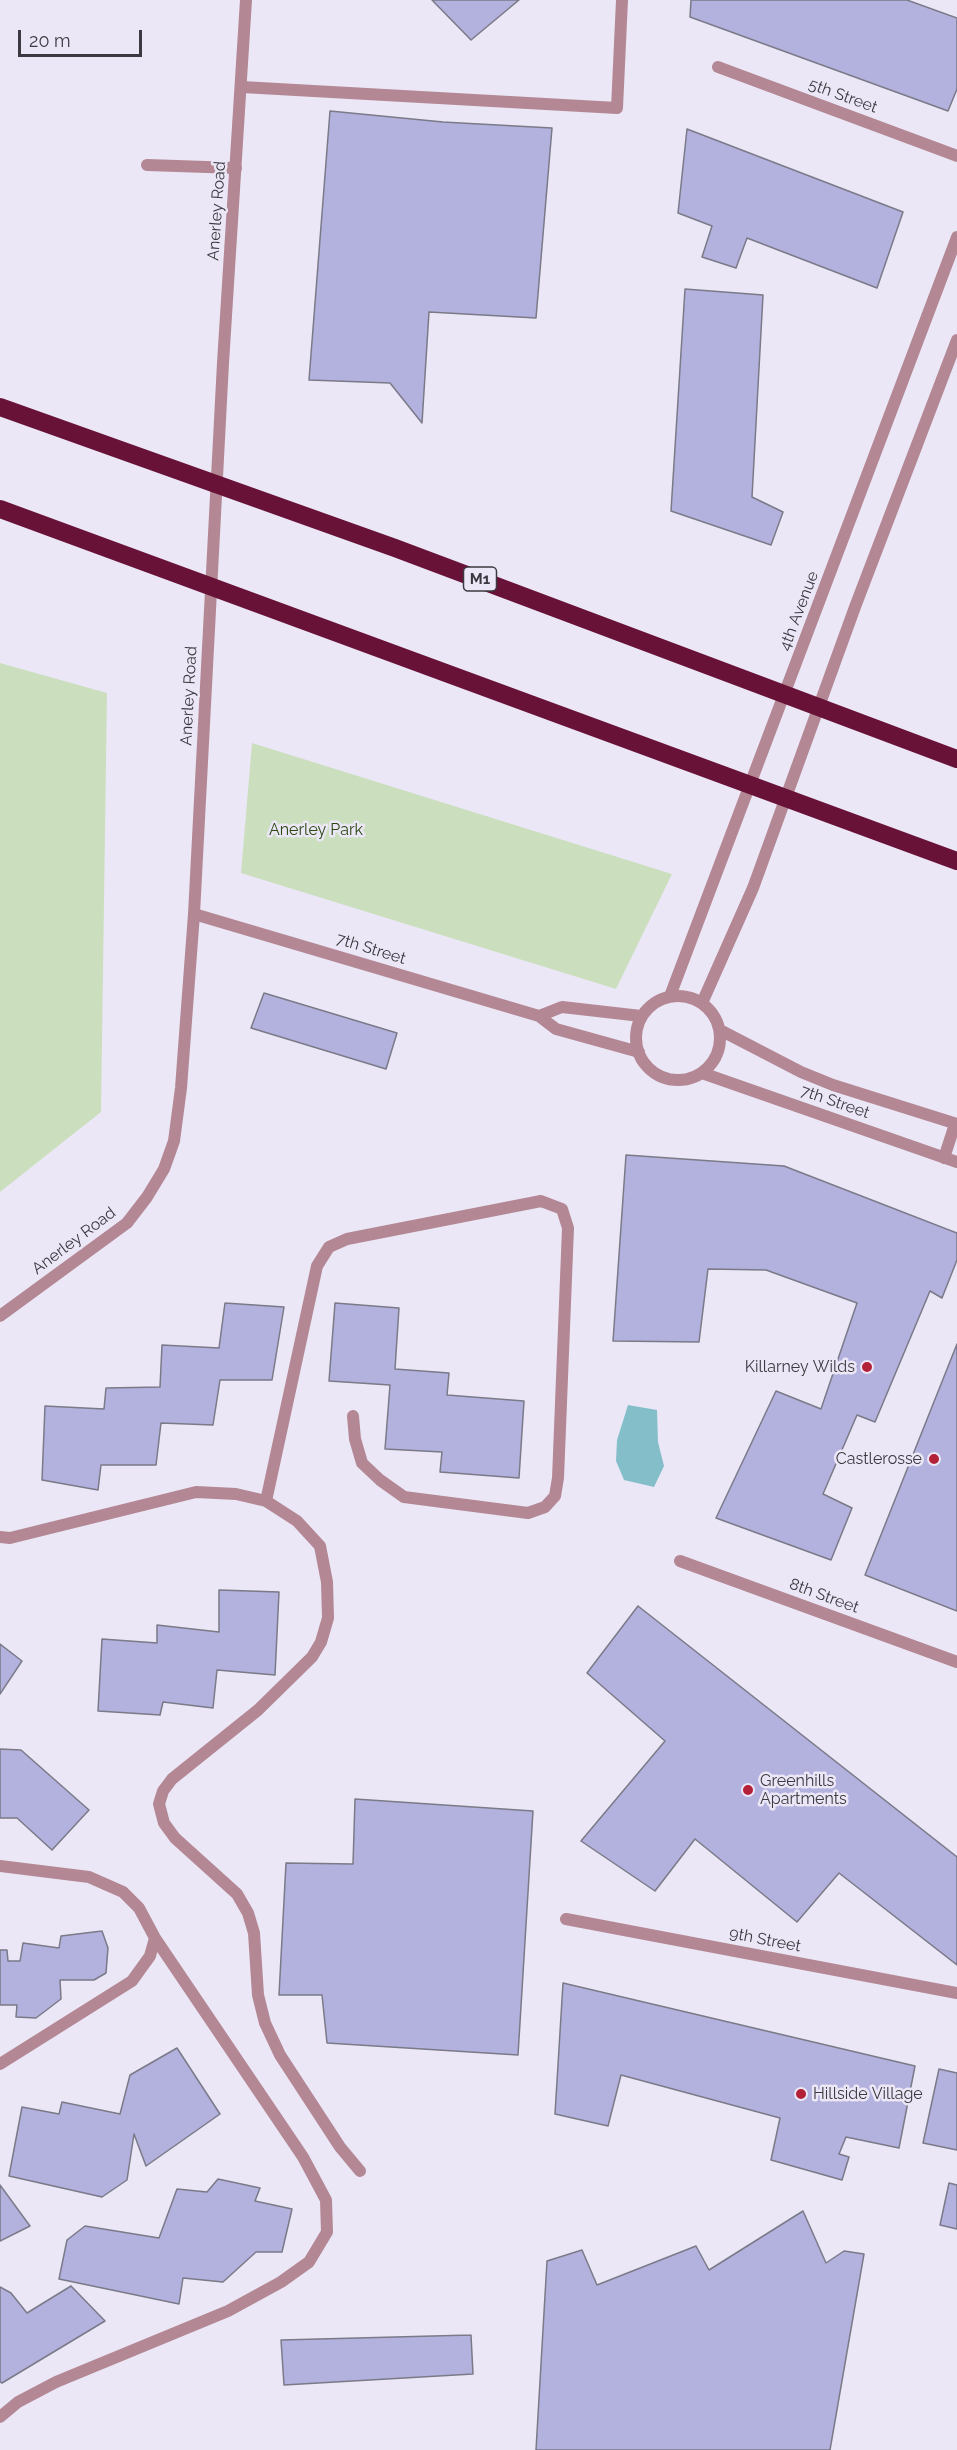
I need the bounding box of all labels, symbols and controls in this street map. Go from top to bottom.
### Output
scale bar [21,18,146,56]
text: 20 m [29,30,71,51]
street label: 5th Street [806,75,880,117]
street label: Anerley Road [204,161,230,261]
road number: M1 [464,567,496,591]
street label: 4th Avenue [775,569,823,653]
street label: Anerley Road [177,646,201,746]
park label: Anerley Park [269,820,363,840]
street label: 7th Street [334,929,408,969]
street label: 7th Street [798,1081,872,1123]
street label: Anerley Road [28,1203,120,1279]
place label: Killarney Wilds [745,1357,855,1377]
marker: Killarney Wilds [860,1360,874,1374]
place label: Castlerosse [836,1449,922,1469]
marker: Castlerosse [927,1452,941,1466]
street label: 8th Street [787,1575,861,1617]
place label: Greenhills Apartments [760,1771,847,1809]
marker: Greenhills Apartments [741,1783,755,1797]
street label: 9th Street [728,1924,802,1956]
place label: Hillside Village [813,2084,923,2104]
marker: Hillside Village [794,2087,808,2101]

